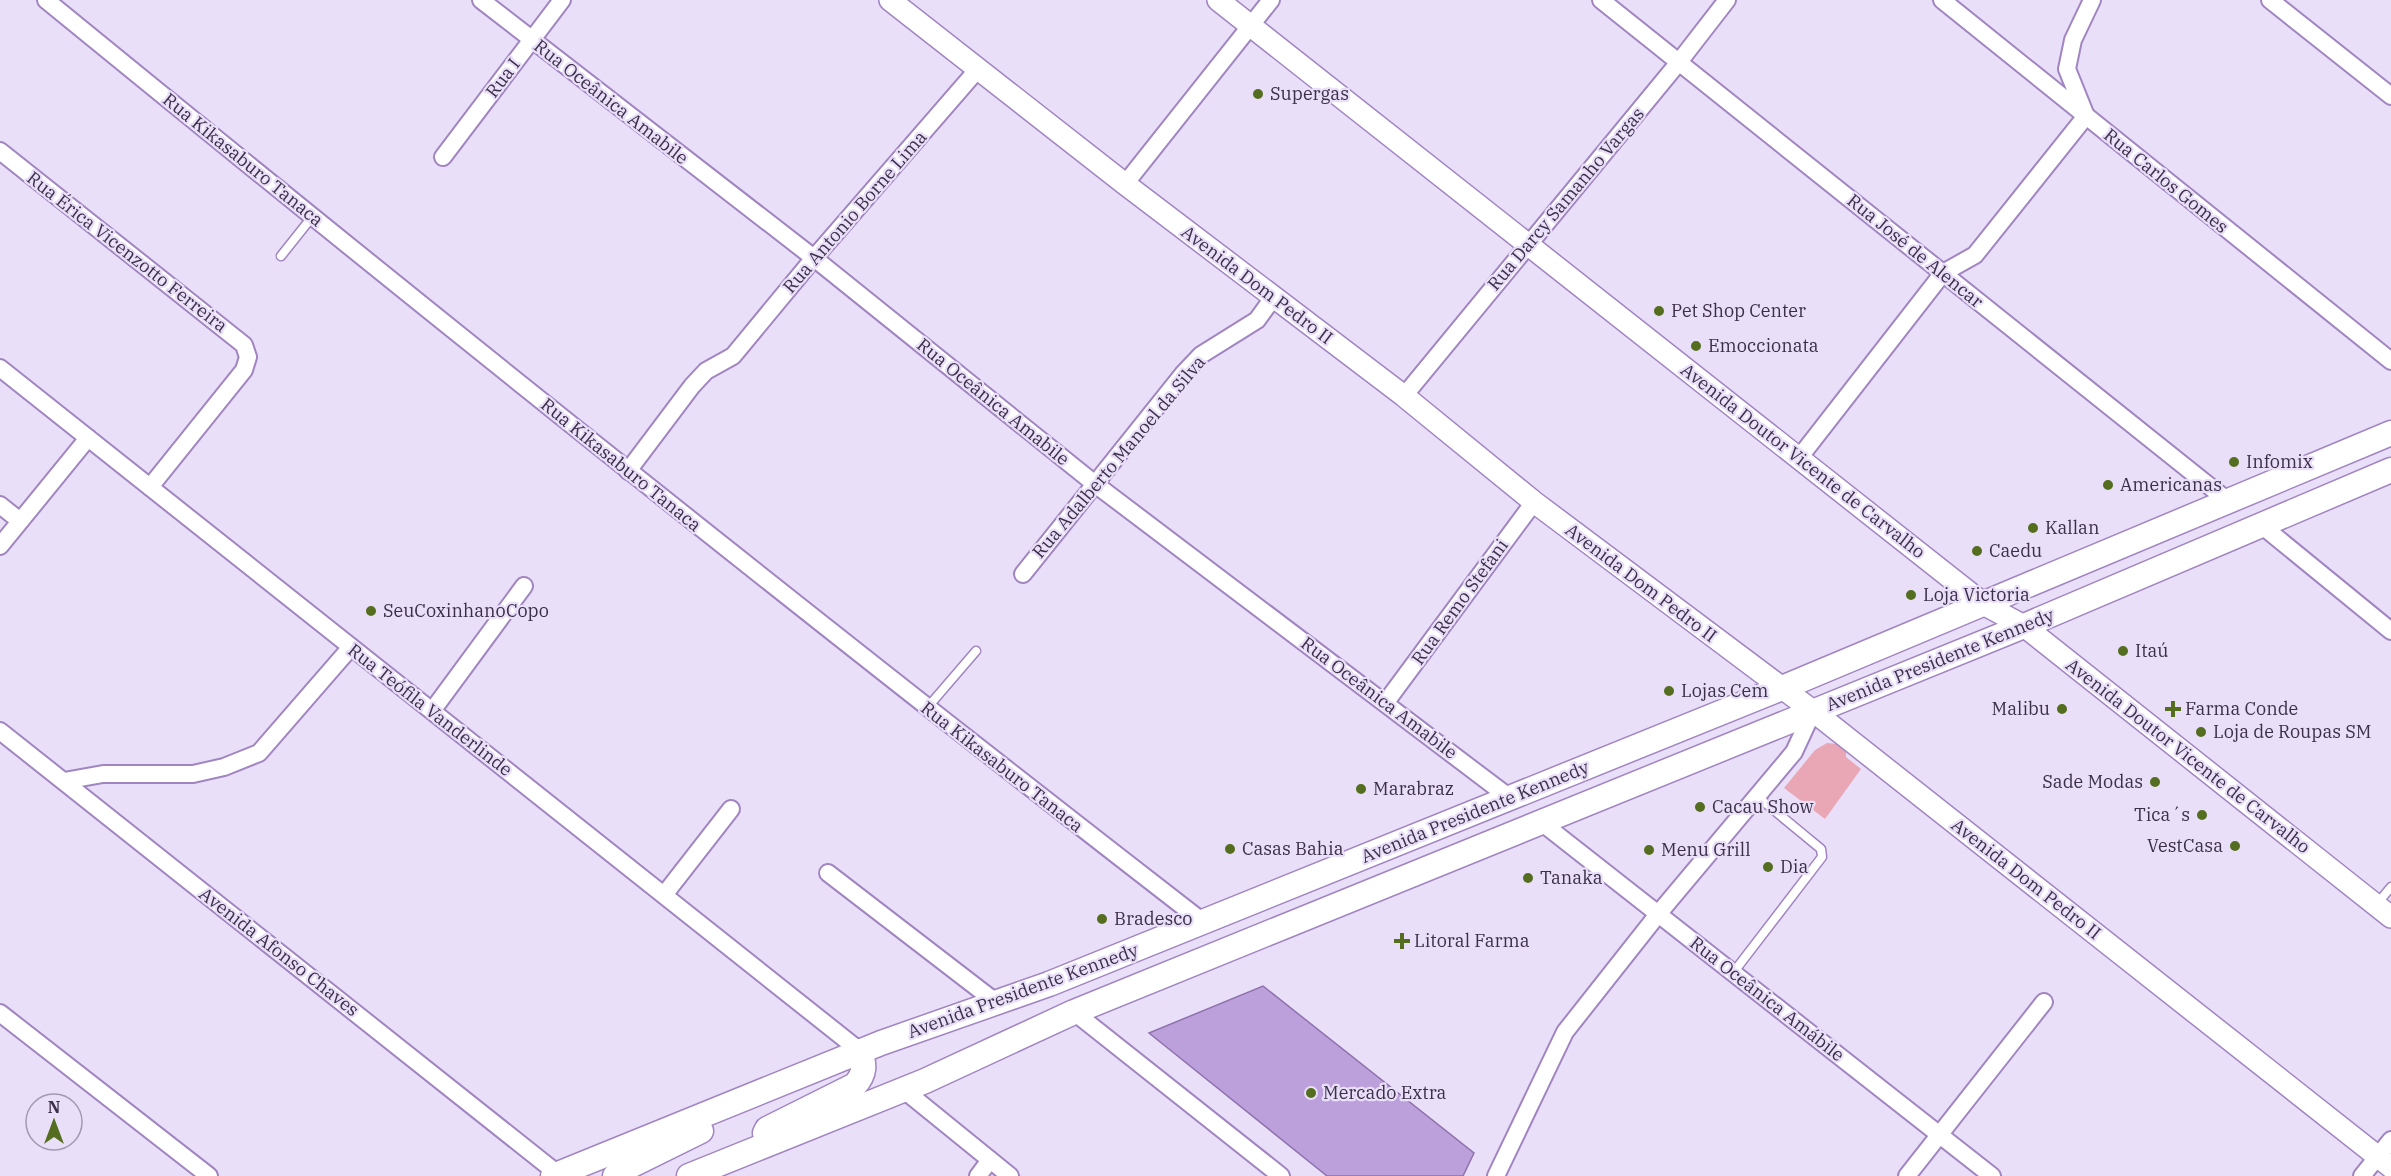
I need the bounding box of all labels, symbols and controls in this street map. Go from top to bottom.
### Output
street label: Rua Oceânica Amabile [529,34,693,169]
street label: Rua I [480,53,525,102]
place label: Supergas [1270,82,1349,105]
marker: Supergas [1251,87,1265,101]
street label: Rua Kikasaburo Tanaca [158,88,328,232]
street label: Rua Darcy Samanho Vargas [1482,102,1649,295]
street label: Rua Carlos Gomes [2099,123,2233,238]
street label: Rua Antonio Borne Lima [778,126,932,298]
street label: Rua Érica Vicenzotto Ferreira [22,166,232,337]
street label: Rua José de Alencar [1843,189,1988,313]
street label: Avenida Dom Pedro II [1177,220,1338,349]
place label: Pet Shop Center [1671,299,1806,322]
marker: Pet Shop Center [1652,304,1666,318]
street label: Rua Oceânica Amabile [912,333,1074,470]
place label: Emoccionata [1708,334,1819,357]
marker: Emoccionata [1689,339,1703,353]
street label: Rua Adalberto Manoel da Silva [1027,351,1210,563]
street label: Avenida Doutor Vicente de Carvalho [1676,358,1930,563]
street label: Rua Kikasaburo Tanaca [536,393,706,537]
place label: Infomix [2246,450,2313,473]
marker: Infomix [2227,455,2241,469]
place label: Americanas [2120,473,2222,496]
marker: Americanas [2101,478,2115,492]
place label: Kallan [2045,516,2099,539]
street label: Avenida Dom Pedro II [1561,518,1722,647]
marker: Kallan [2026,521,2040,535]
street label: Rua Remo Stefani [1406,534,1513,669]
place label: Caedu [1989,539,2042,562]
marker: Caedu [1970,544,1984,558]
place label: Loja Victoria [1923,583,2030,606]
marker: Loja Victoria [1904,588,1918,602]
place label: SeuCoxinhanoCopo [383,599,549,622]
street label: Avenida Presidente Kennedy [1822,603,2058,716]
marker: SeuCoxinhanoCopo [364,604,378,618]
street label: Rua Oceânica Amabile [1297,631,1462,764]
street label: Rua Teófila Vanderlinde [343,638,517,781]
place label: Itaú [2135,639,2168,662]
marker: Itaú [2116,644,2130,658]
street label: Avenida Doutor Vicente de Carvalho [2061,653,2315,858]
place label: Lojas Cem [1681,679,1768,702]
marker: Lojas Cem [1662,684,1676,698]
street label: Rua Kikasaburo Tanaca [917,696,1088,837]
place label: Malibu [1992,697,2050,720]
place label: Farma Conde [2185,697,2298,720]
marker: Malibu [2055,702,2069,716]
marker: Farma Conde [2166,702,2180,716]
place label: Loja de Roupas SM [2213,720,2371,743]
marker: Loja de Roupas SM [2194,725,2208,739]
street label: Avenida Presidente Kennedy [1357,755,1593,868]
place label: Sade Modas [2042,770,2143,793]
marker: Sade Modas [2148,775,2162,789]
place label: Marabraz [1373,777,1454,800]
marker: Marabraz [1354,782,1368,796]
place label: Cacau Show [1712,795,1813,818]
marker: Cacau Show [1693,800,1707,814]
place label: Tica´s [2134,803,2190,826]
marker: Tica´s [2195,808,2209,822]
street label: Avenida Dom Pedro II [1947,813,2106,944]
place label: VestCasa [2147,834,2223,857]
place label: Casas Bahia [1242,837,1344,860]
place label: Menu Grill [1661,838,1751,861]
marker: VestCasa [2228,839,2242,853]
marker: Casas Bahia [1223,842,1237,856]
marker: Menu Grill [1642,843,1656,857]
place label: Dia [1780,855,1808,878]
marker: Dia [1761,860,1775,874]
place label: Tanaka [1540,866,1603,889]
marker: Tanaka [1521,871,1535,885]
street label: Avenida Afonso Chaves [195,882,364,1021]
place label: Bradesco [1114,907,1193,930]
marker: Bradesco [1095,912,1109,926]
place label: Litoral Farma [1414,929,1530,952]
street label: Rua Oceânica Amábile [1685,931,1849,1066]
marker: Litoral Farma [1395,934,1409,948]
street label: Avenida Presidente Kennedy [904,938,1142,1043]
place label: Mercado Extra [1323,1081,1447,1104]
marker: Mercado Extra [1304,1086,1318,1100]
north arrow [24,1092,84,1152]
text: N [48,1097,60,1117]

